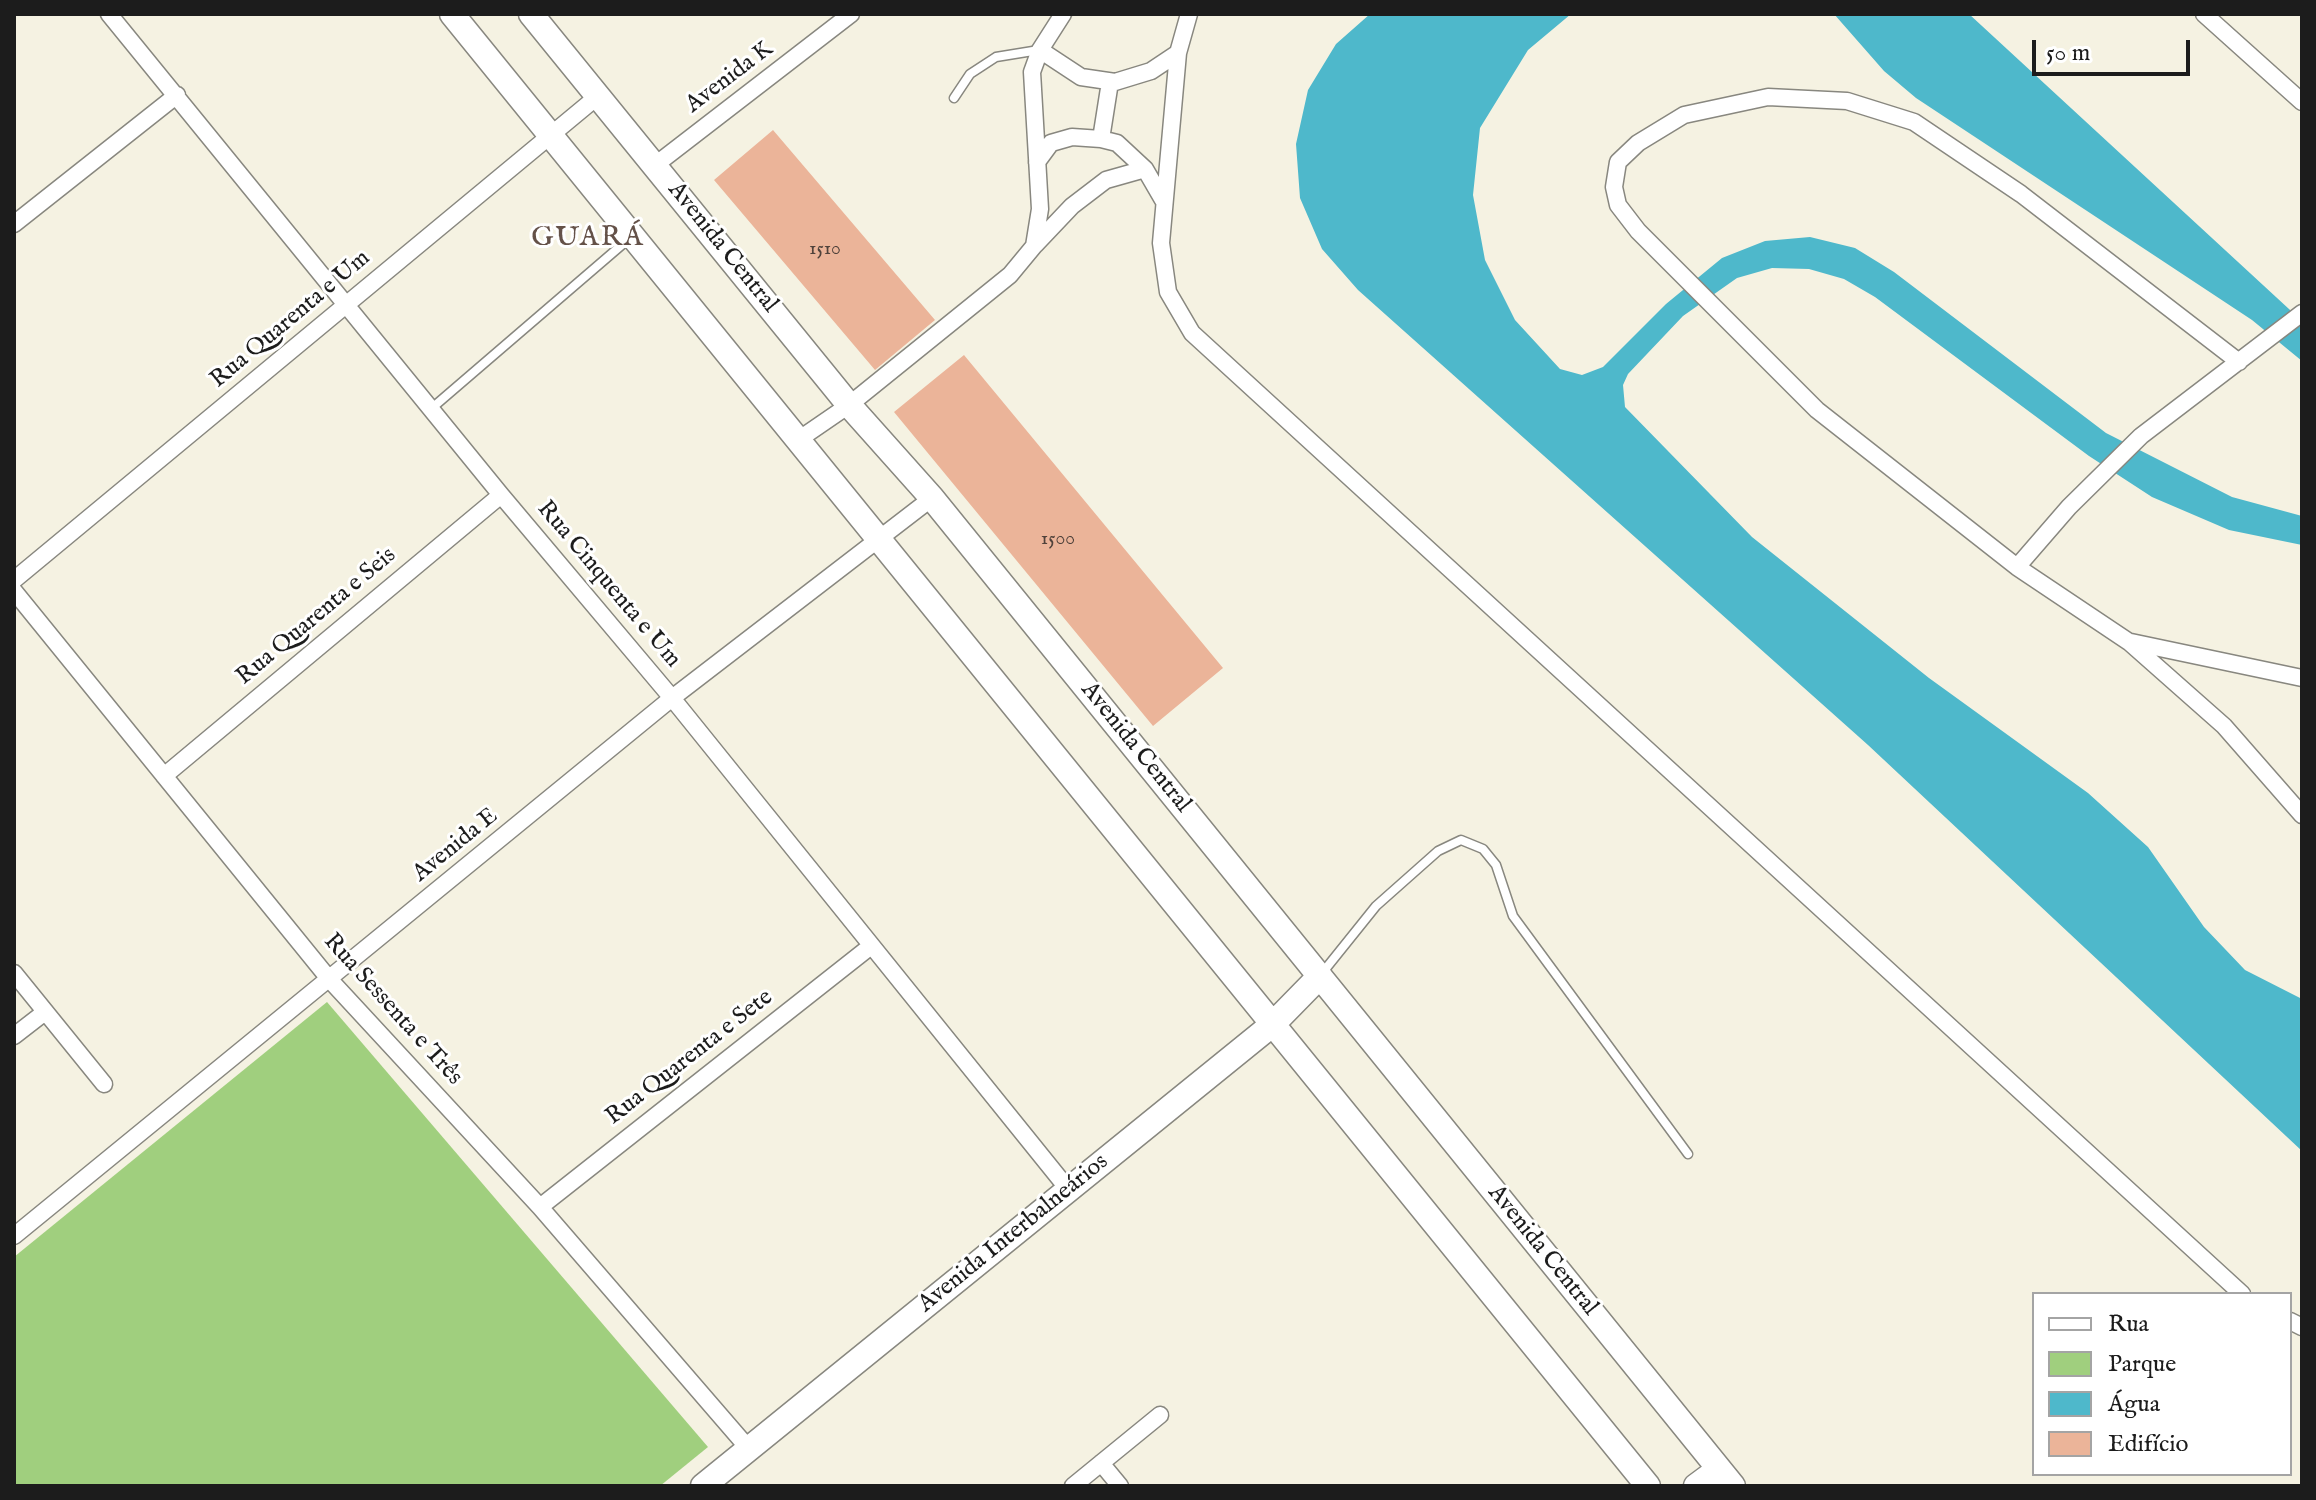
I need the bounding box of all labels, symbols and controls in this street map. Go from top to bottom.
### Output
scale bar [2036,24,2194,74]
street label: Avenida K [681,36,779,120]
text: 50 m [2046,38,2090,69]
street label: Avenida Central [661,177,783,319]
district label: GUARÁ [531,222,645,256]
house number: 1510 [809,238,841,262]
street label: Rua Quarenta e Um [205,245,377,395]
street label: Rua Cinquenta e Um [530,496,686,674]
house number: 1500 [1041,528,1075,552]
street label: Rua Quarenta e Seis [231,542,403,692]
street label: Avenida Central [1074,677,1196,819]
street label: Avenida E [408,803,504,889]
street label: Rua Sessenta e Três [316,928,468,1092]
street label: Rua Quarenta e Sete [601,984,779,1132]
street label: Avenida Interbalneários [913,1148,1115,1320]
street label: Avenida Central [1481,1180,1603,1322]
legend [2032,1292,2292,1476]
text: Rua [2108,1309,2149,1340]
text: Parque [2108,1349,2176,1380]
text: Água [2108,1389,2160,1420]
text: Edifício [2108,1429,2188,1460]

